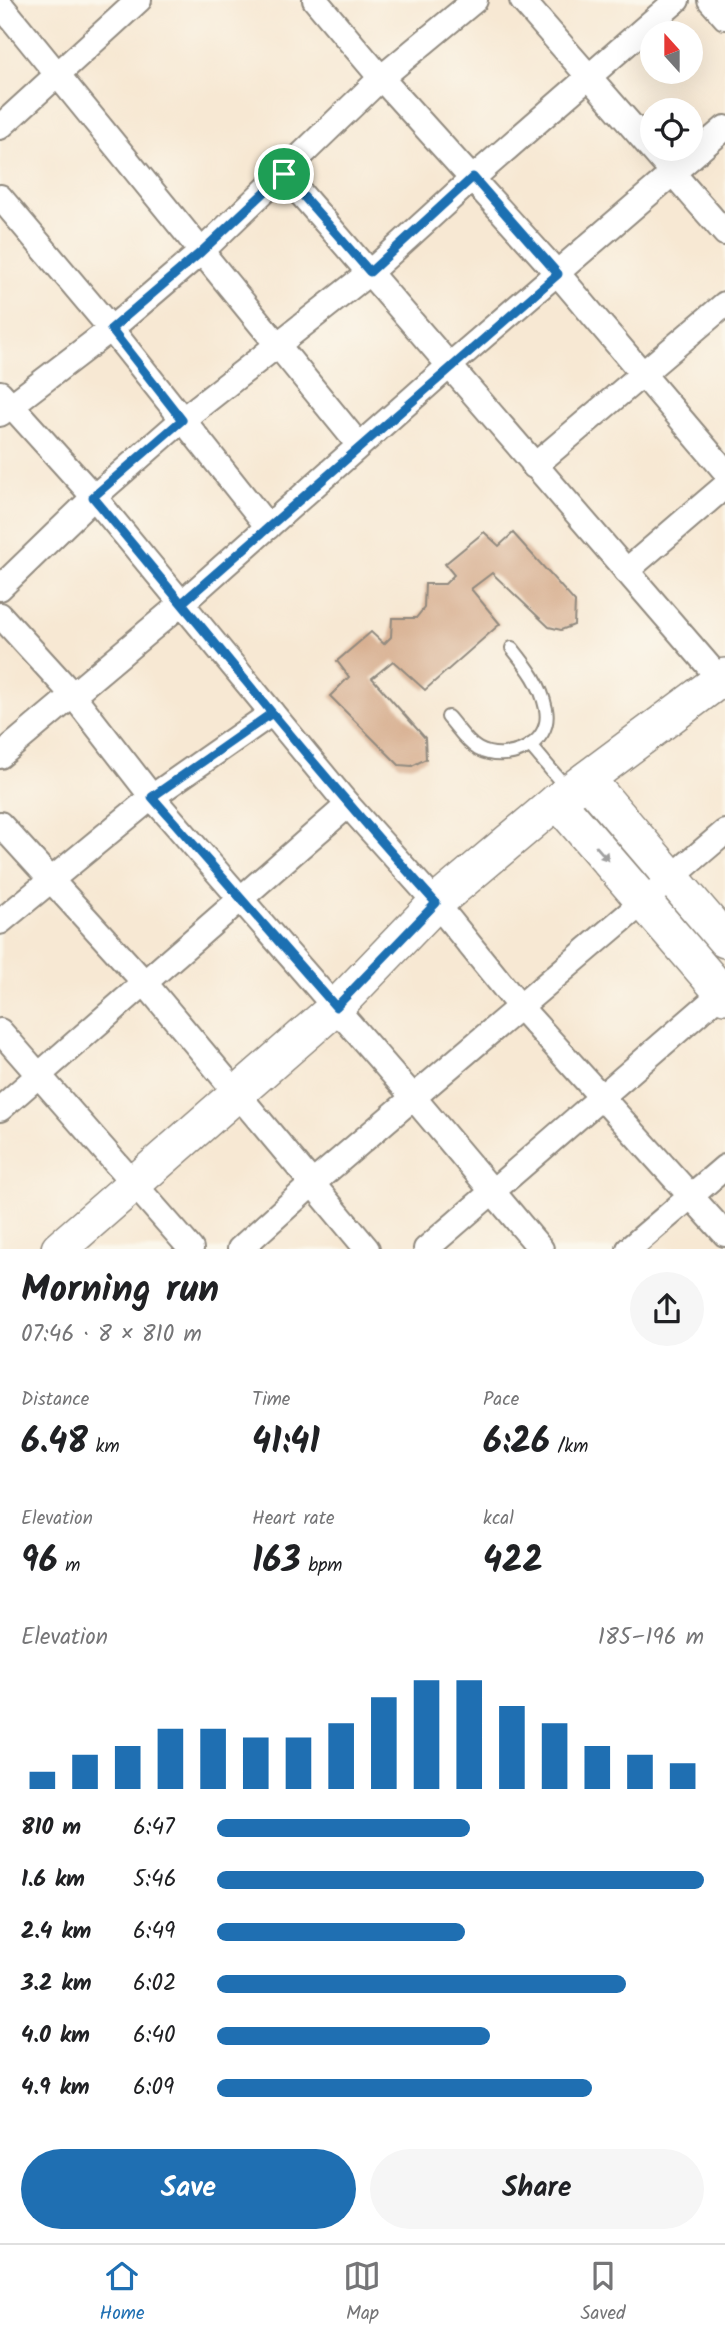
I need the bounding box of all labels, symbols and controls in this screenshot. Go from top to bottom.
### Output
north arrow [640,21,704,84]
map controls [640,21,703,161]
button: locate [640,98,703,161]
pin [254,144,314,204]
icon: arrive [265,155,303,193]
one-way arrow [594,844,610,862]
text: Morning run [21,1261,219,1321]
button: share [630,1272,704,1346]
text: 07:46 · 8 × 810 m [21,1317,202,1353]
text: Distance [21,1385,89,1415]
text: Time [252,1385,290,1415]
text: Pace [483,1385,519,1415]
text: 6.48 [21,1415,88,1471]
text: 41:41 [252,1415,320,1471]
text: 6:26 [483,1415,550,1471]
text: km [88,1432,120,1462]
text: /km [550,1432,588,1462]
text: Elevation [21,1504,93,1534]
text: Heart rate [252,1504,335,1534]
text: kcal [483,1504,514,1534]
text: 96 [21,1534,58,1590]
text: 163 [252,1534,301,1590]
text: 422 [483,1534,543,1590]
text: m [58,1551,80,1581]
text: bpm [301,1551,343,1581]
text: Elevation [21,1620,108,1656]
text: 185–196 m [598,1620,704,1656]
text: 810 m [21,1810,81,1846]
text: 6:47 [133,1810,175,1846]
text: 1.6 km [21,1862,85,1898]
text: 5:46 [133,1862,176,1898]
text: 2.4 km [21,1914,91,1950]
text: 6:49 [133,1914,175,1950]
text: 3.2 km [21,1966,91,2002]
text: 6:02 [133,1966,176,2002]
text: 4.0 km [21,2018,90,2054]
text: 6:40 [133,2018,176,2054]
text: 4.9 km [21,2070,90,2106]
text: 6:09 [133,2070,174,2106]
button: Save [21,2149,356,2229]
button: Share [370,2149,704,2229]
tab: Home [99,2257,145,2329]
tab: Map [343,2257,381,2329]
tab: Saved [580,2257,626,2329]

